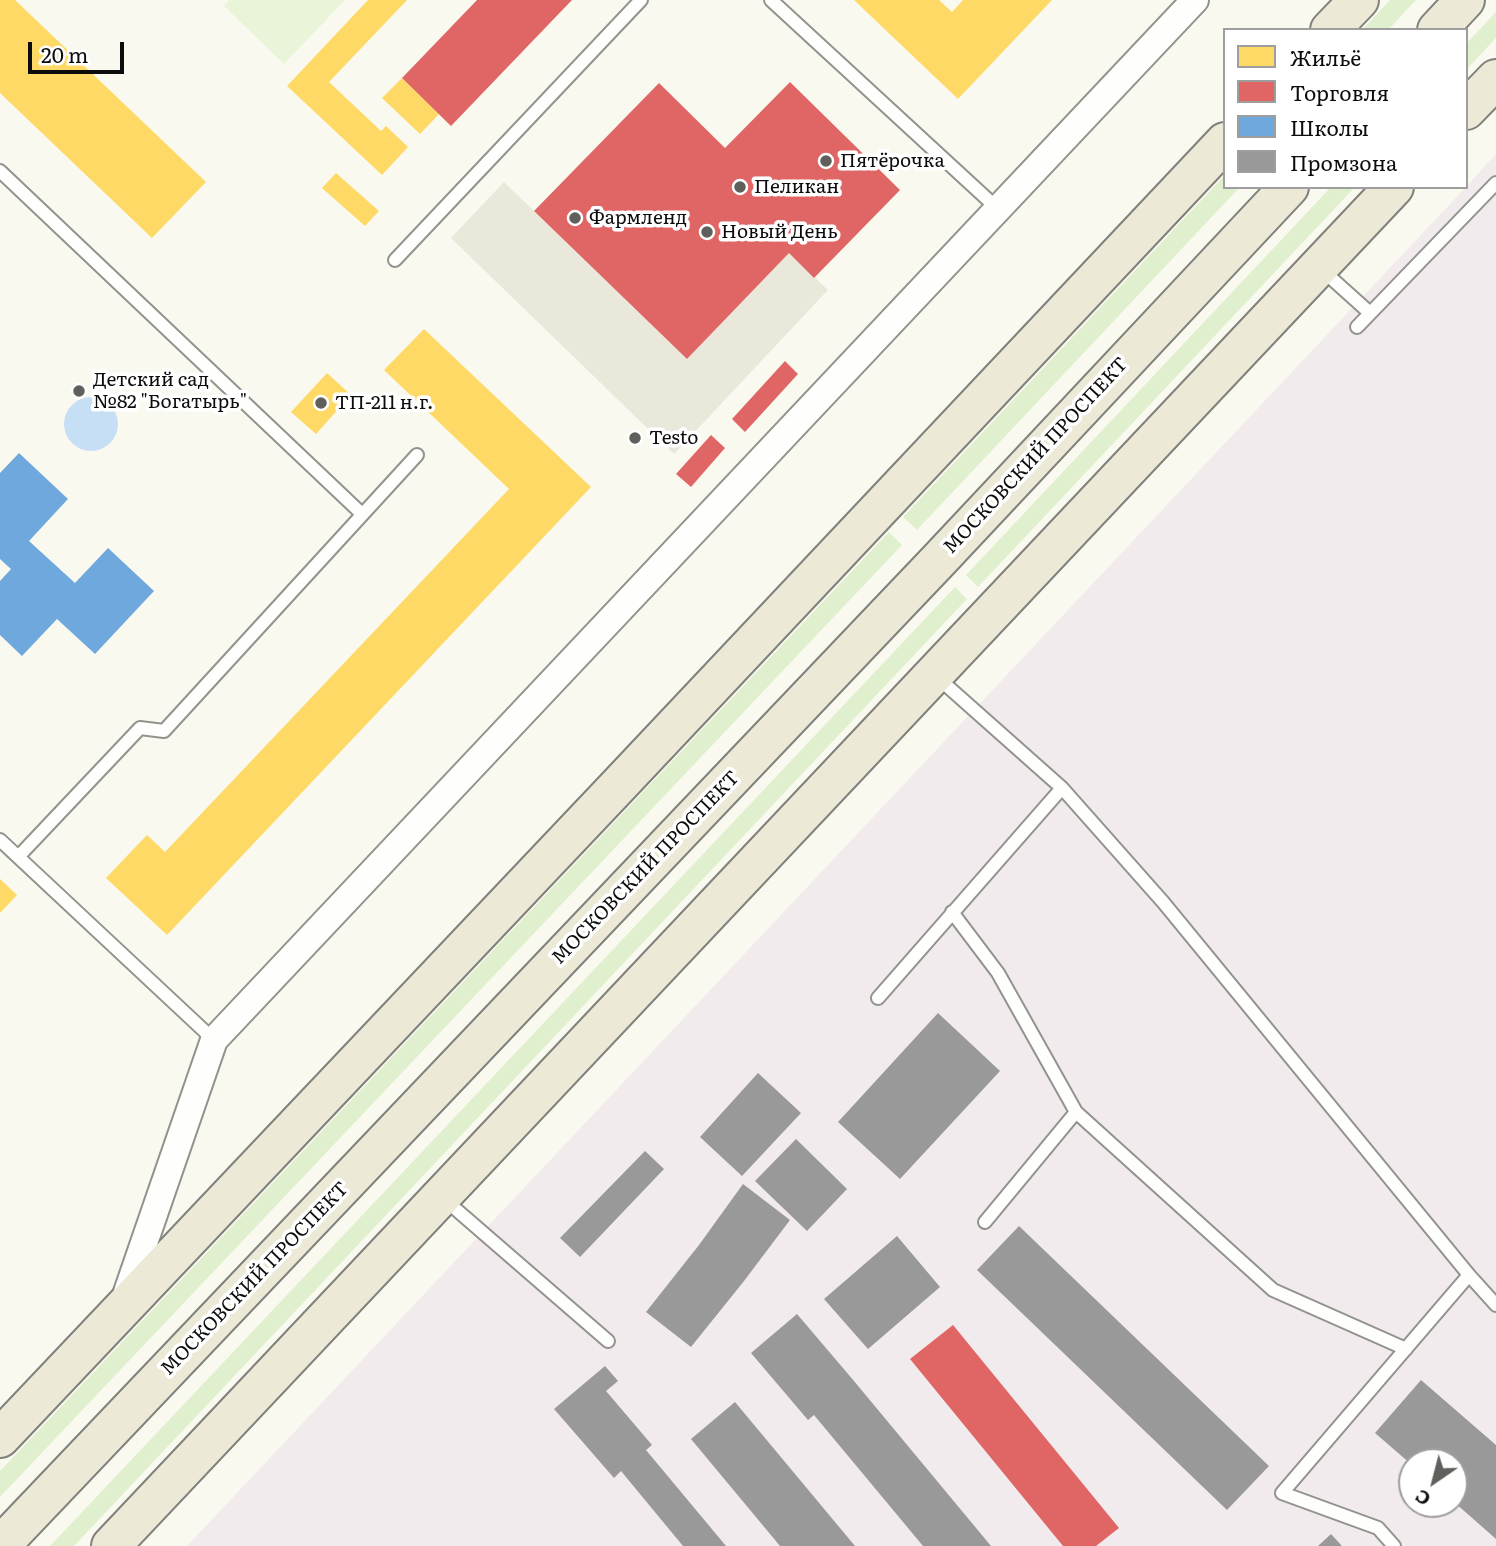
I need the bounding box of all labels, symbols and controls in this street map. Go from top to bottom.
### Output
scale bar [32,28,128,72]
legend [1223,28,1468,189]
text: 20 m [41,38,88,69]
text: Жильё [1290,41,1361,72]
text: Торговля [1290,76,1389,107]
text: Школы [1290,111,1369,142]
text: Промзона [1290,146,1397,177]
place label: Пятёрочка [840,150,945,172]
marker: Пятёрочка [818,153,834,169]
place label: Пеликан [754,176,839,198]
marker: Пеликан [732,179,748,195]
place label: Фармленд [589,207,687,229]
marker: Фармленд [567,210,583,226]
place label: Новый День [721,221,838,243]
marker: Новый День [699,224,715,240]
street label: МОСКОВСКИЙ ПРОСПЕКТ [939,353,1133,559]
place label: Детский сад №82 "Богатырь" [93,369,247,413]
marker: Детский сад №82 "Богатырь" [71,383,87,399]
place label: ТП-211 н.г. [335,392,433,414]
marker: ТП-211 н.г. [313,395,329,411]
place label: Testo [649,427,698,449]
marker: Testo [627,430,643,446]
street label: МОСКОВСКИЙ ПРОСПЕКТ [548,767,744,969]
street label: МОСКОВСКИЙ ПРОСПЕКТ [157,1178,353,1380]
north arrow [1398,1448,1468,1518]
text: С [1409,1483,1436,1514]

